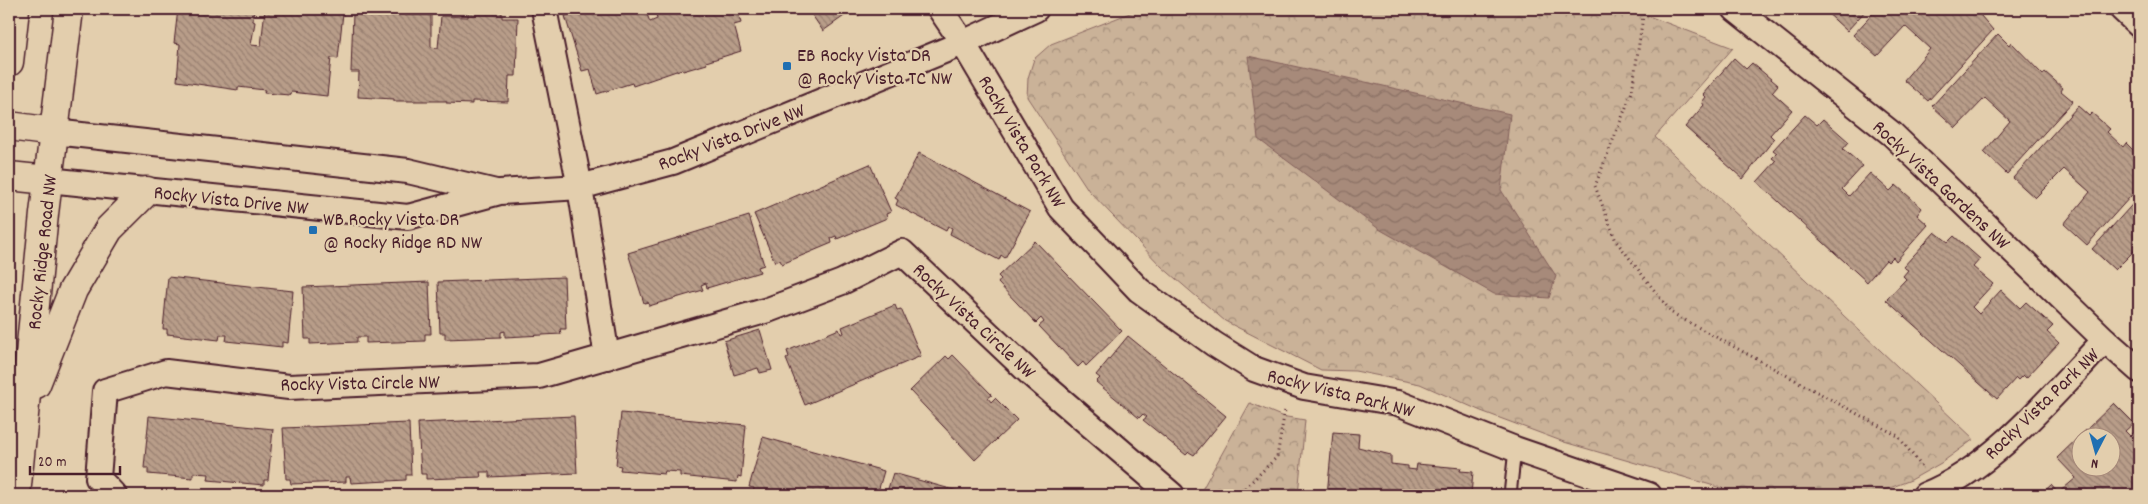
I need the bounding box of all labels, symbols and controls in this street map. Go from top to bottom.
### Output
place label: EB Rocky Vista DR @ Rocky Vista TC NW [797,43,953,94]
marker: EB Rocky Vista DR @ Rocky Vista TC NW [781,60,793,72]
street label: Rocky Vista Park NW [970,71,1071,215]
street label: Rocky Vista Drive NW [655,98,810,180]
street label: Rocky Vista Gardens NW [1865,115,2015,258]
street label: Rocky Ridge Road NW [22,173,66,331]
street label: Rocky Vista Drive NW [152,180,310,224]
place label: WB Rocky Vista DR @ Rocky Ridge RD NW [323,207,483,258]
marker: WB Rocky Vista DR @ Rocky Ridge RD NW [307,224,319,236]
street label: Rocky Vista Circle NW [905,258,1041,387]
street label: Rocky Vista Park NW [1978,342,2104,464]
street label: Rocky Vista Park NW [1264,363,1417,427]
street label: Rocky Vista Circle NW [280,370,440,400]
north arrow [2070,426,2120,476]
scale bar [30,444,120,476]
text: 20 m [38,452,66,474]

